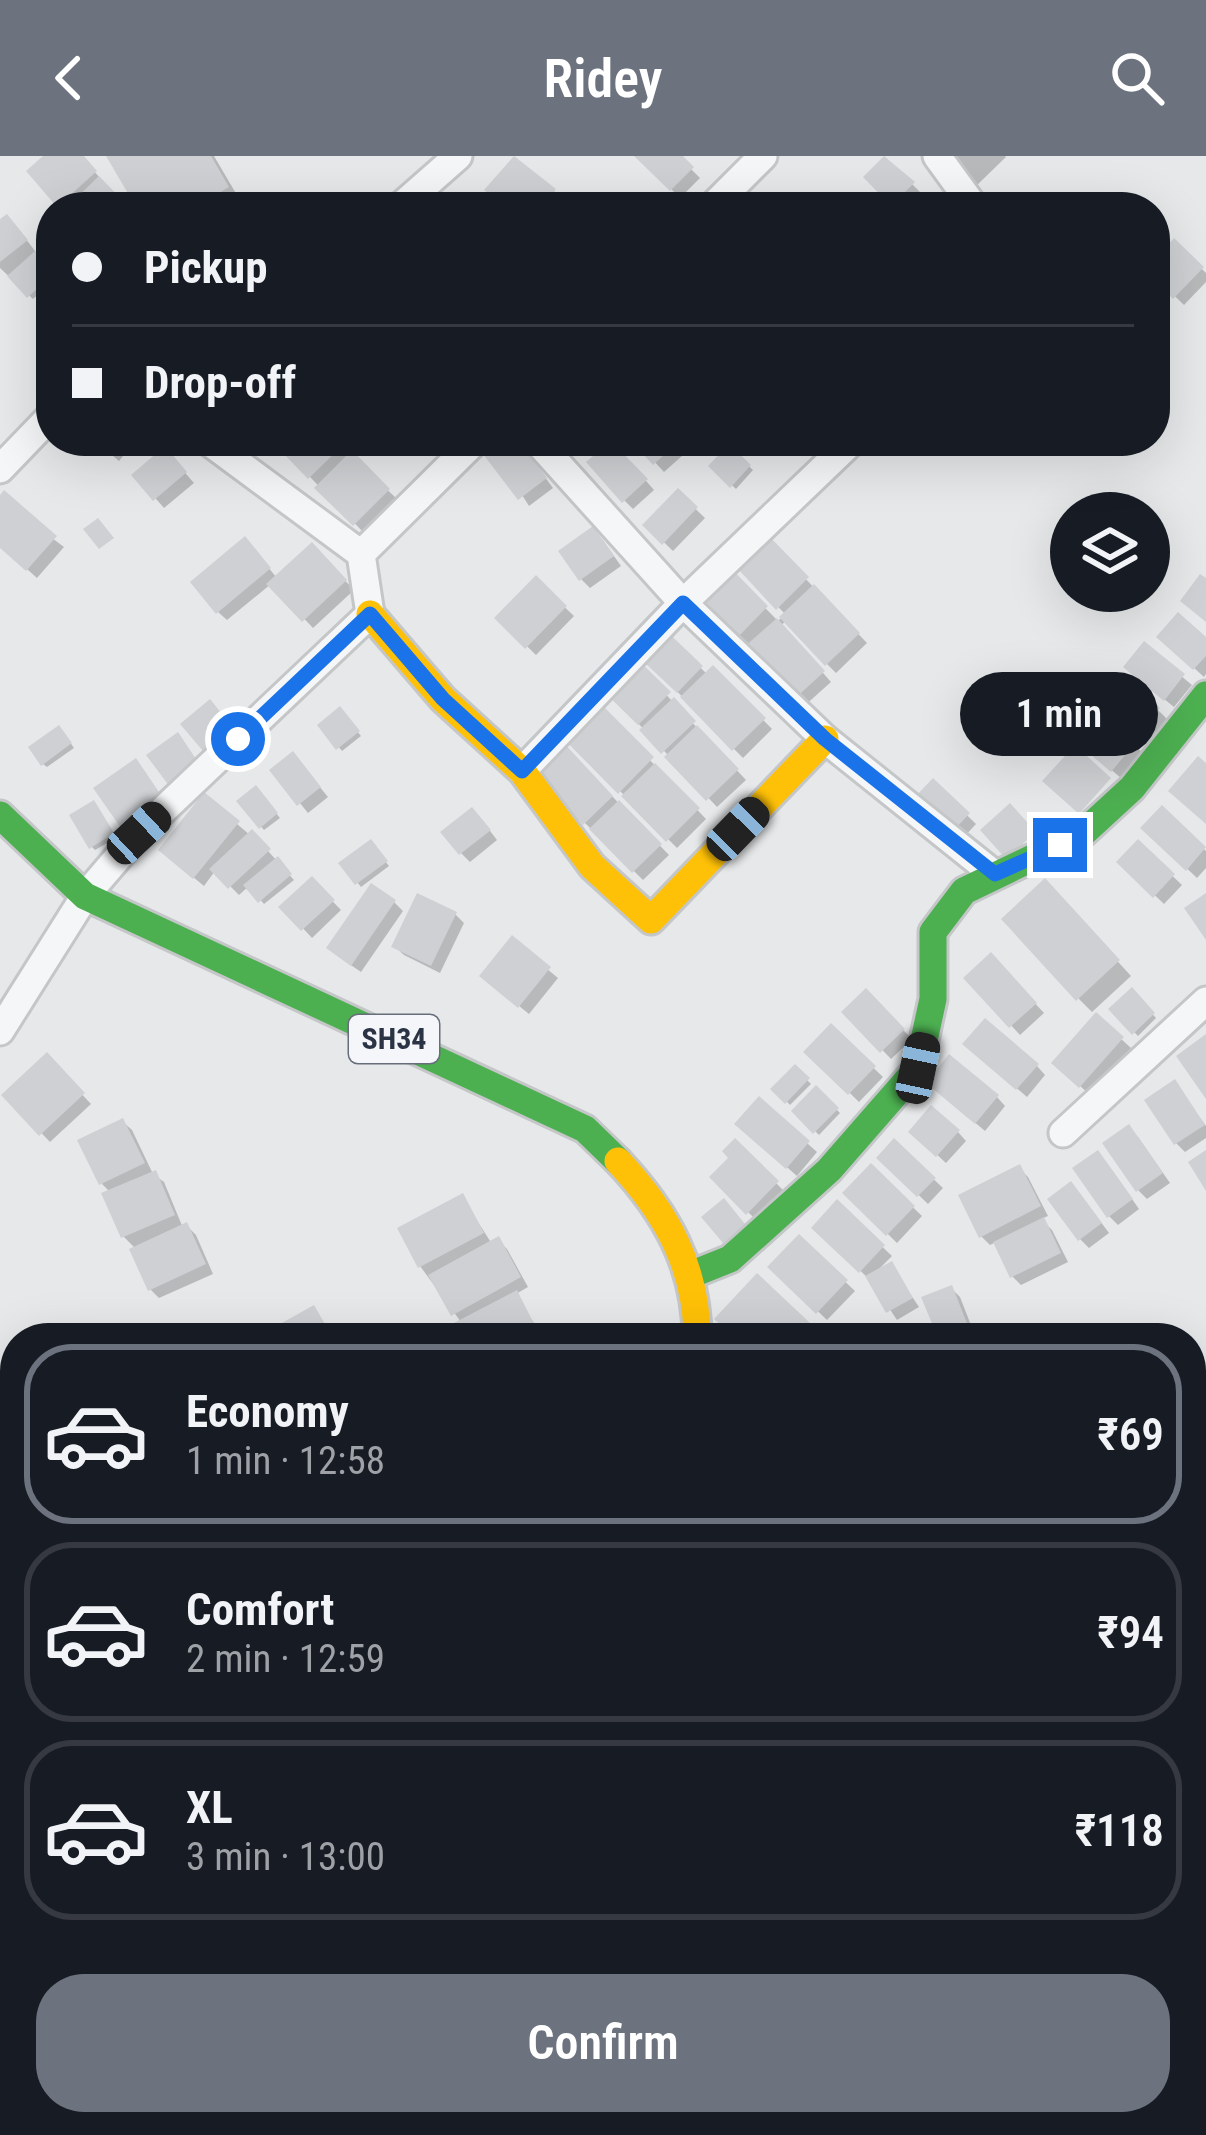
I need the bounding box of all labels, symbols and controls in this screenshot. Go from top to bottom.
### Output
icon: back [36,45,102,111]
icon: search [1104,45,1170,111]
text: Ridey [544,47,662,110]
text: Pickup [144,241,268,294]
text: Drop-off [144,356,296,409]
map controls [1050,492,1170,612]
button: layers [1050,492,1170,612]
callout: 1 min [961,671,1159,755]
text: 1 min [1016,691,1102,737]
route start [211,712,265,766]
car [700,791,776,867]
car [100,795,178,871]
route end [1033,818,1087,872]
road number: SH34 [349,1015,439,1063]
car [893,1029,943,1107]
icon: car [42,1380,150,1488]
text: Economy [186,1385,349,1438]
text: ₹69 [1098,1408,1164,1461]
text: 1 min · 12:58 [186,1438,385,1484]
icon: car [42,1578,150,1686]
text: Comfort [186,1583,334,1636]
text: ₹94 [1098,1606,1164,1659]
text: 2 min · 12:59 [186,1636,385,1682]
icon: car [42,1776,150,1884]
text: XL [186,1781,233,1834]
text: ₹118 [1075,1804,1164,1857]
text: 3 min · 13:00 [186,1834,385,1880]
button: Confirm [36,1974,1170,2112]

